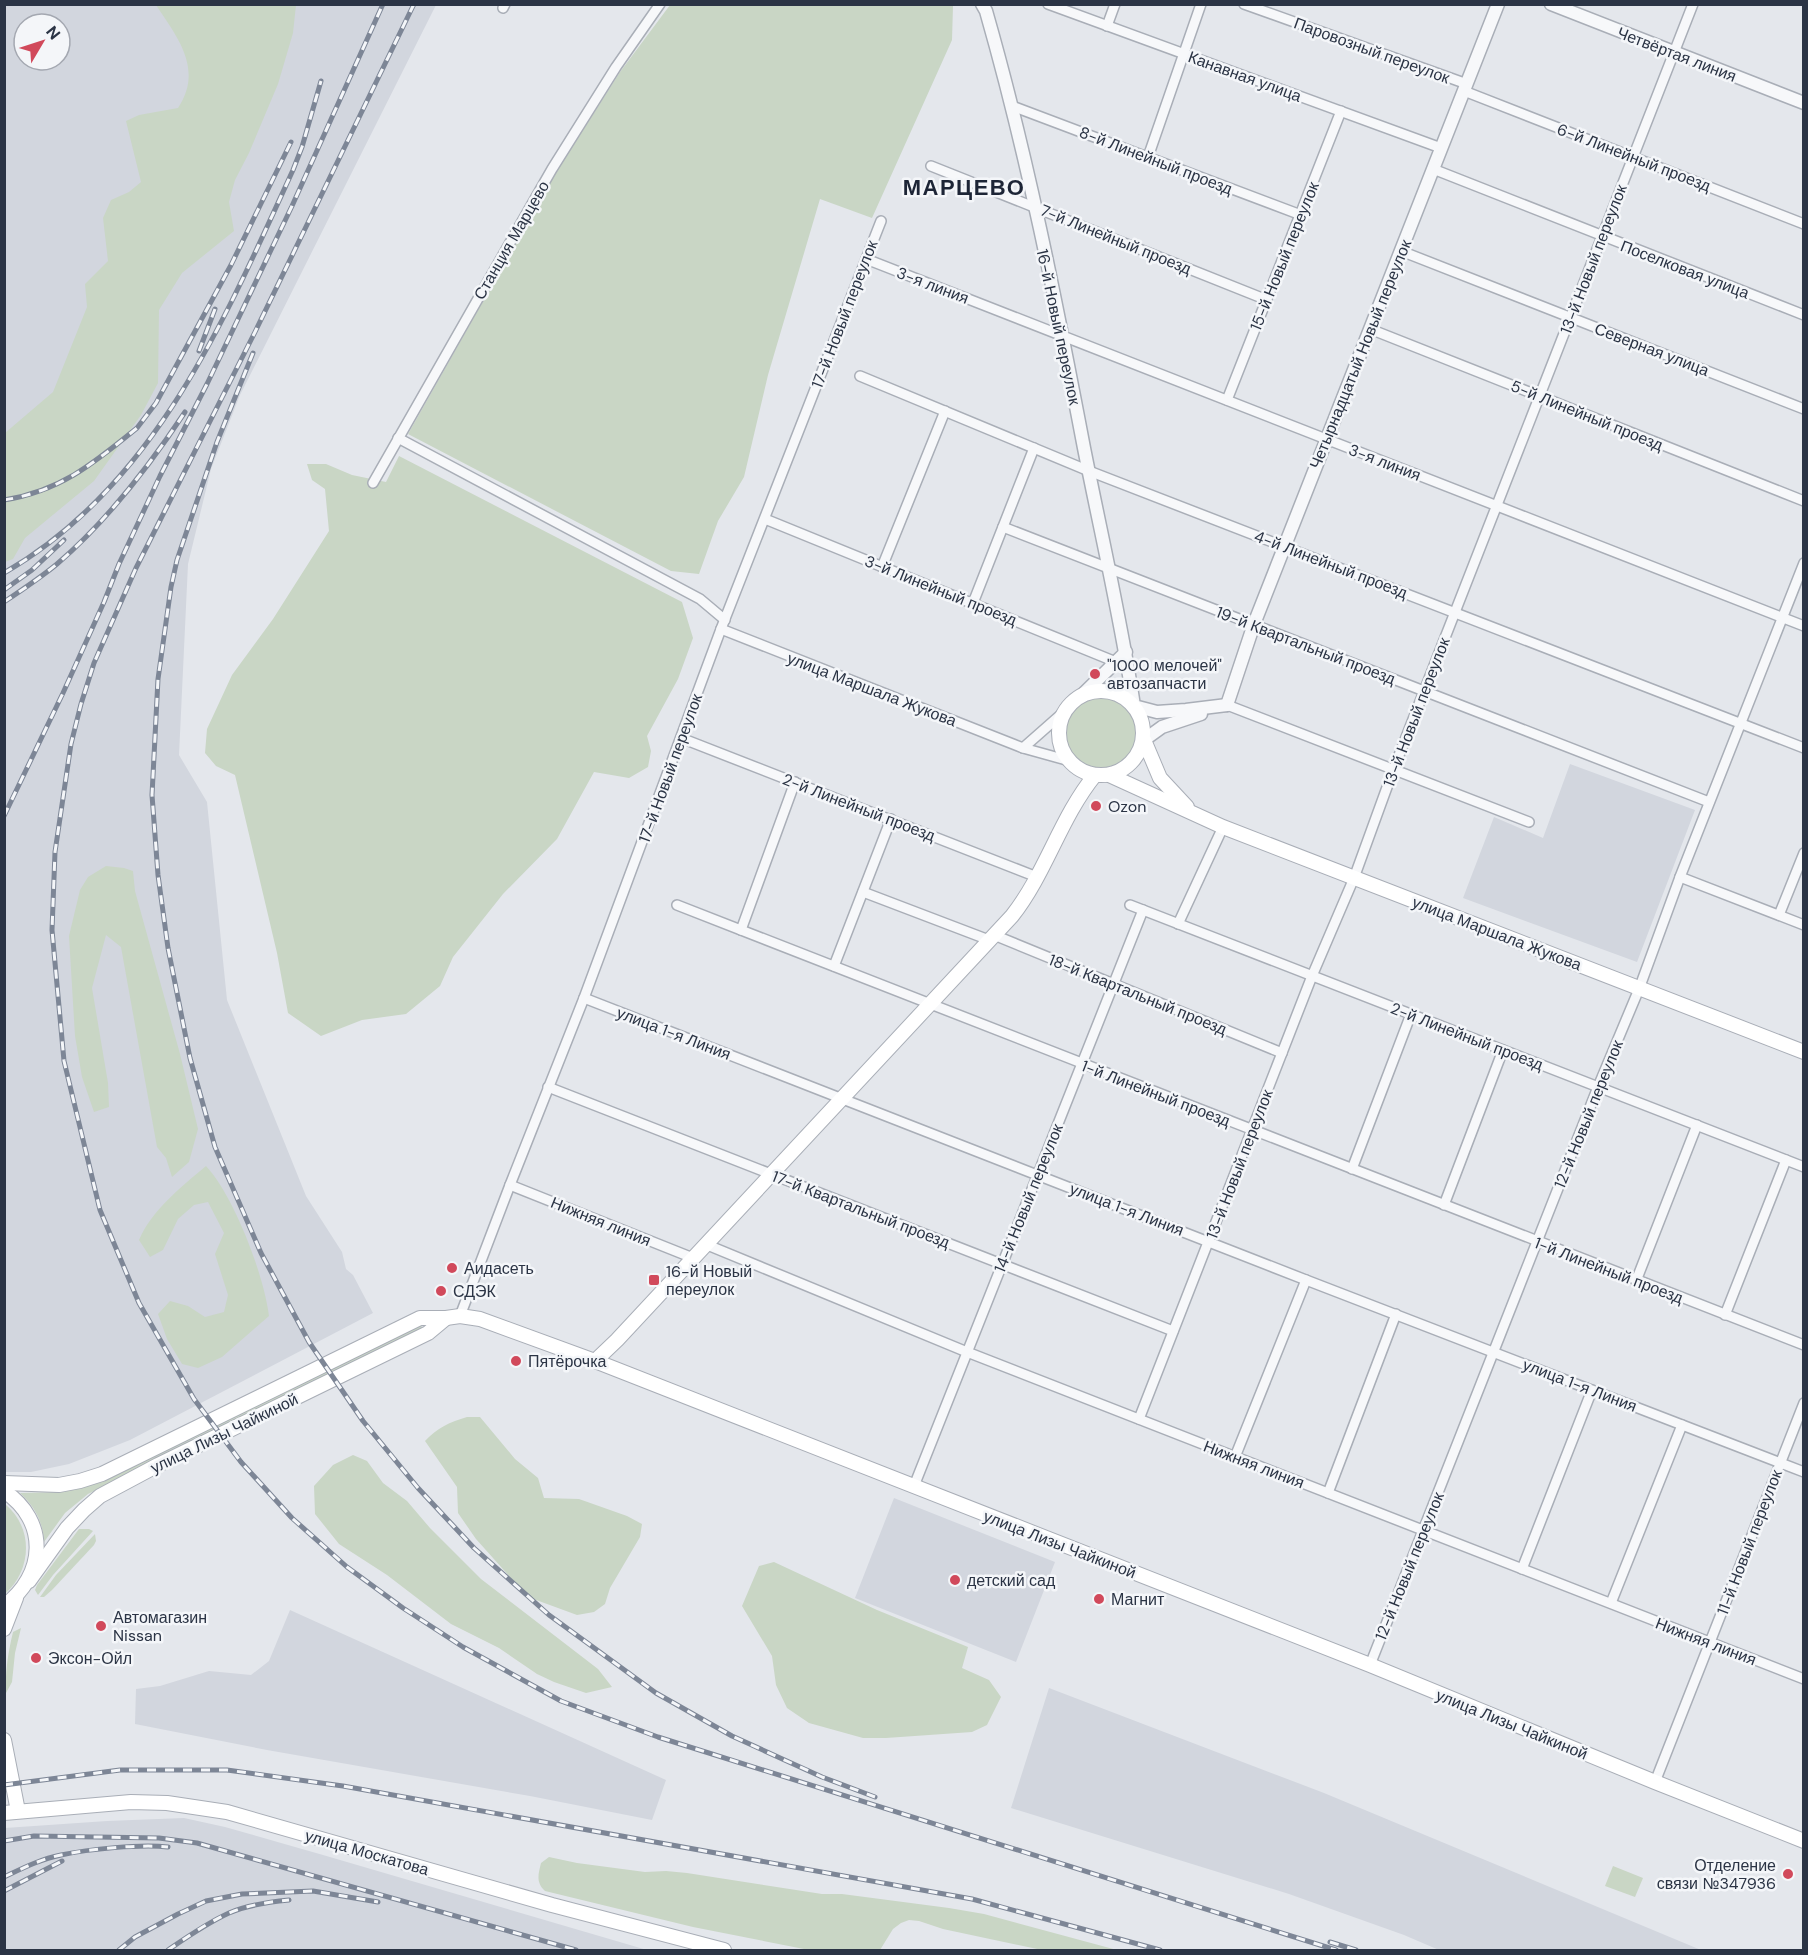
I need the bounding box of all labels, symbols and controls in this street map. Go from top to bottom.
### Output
north arrow [12,12,72,72]
street label: Паровозный переулок [1291,12,1454,89]
text: N [41,22,65,44]
street label: Четвёртая линия [1614,22,1739,87]
street label: Канавная улица [1185,46,1304,107]
street label: 6-й Линейный проезд [1554,118,1714,197]
street label: 8-й Линейный проезд [1076,122,1236,200]
district label: МАРЦЕВО [903,173,1025,202]
street label: Станция Марцево [469,177,554,303]
street label: 15-й Новый переулок [1245,178,1324,334]
street label: 13-й Новый переулок [1555,181,1632,337]
street label: 7-й Линейный проезд [1037,200,1195,280]
street label: Поселковая улица [1617,235,1752,304]
street label: 17-й Новый переулок [807,236,883,391]
street label: Четырнадцатый Новый переулок [1305,236,1417,472]
street label: 16-й Новый переулок [1032,247,1085,408]
street label: 3-я линия [894,262,972,309]
street label: Северная улица [1591,318,1712,381]
street label: 5-й Линейный проезд [1508,375,1667,456]
street label: 3-я линия [1346,439,1424,486]
street label: 4-й Линейный проезд [1251,526,1411,604]
street label: 3-й Линейный проезд [862,550,1021,631]
street label: 19-й Квартальный проезд [1213,602,1399,690]
street label: 13-й Новый переулок [1378,634,1455,790]
street label: улица Маршала Жукова [784,647,960,731]
place label: "1000 мелочей" автозапчасти [1107,655,1222,694]
marker: "1000 мелочей" автозапчасти [1088,667,1102,681]
street label: 17-й Новый переулок [634,690,707,845]
street label: 2-й Линейный проезд [779,769,939,847]
place label: Ozon [1108,796,1146,817]
marker: Ozon [1089,799,1103,813]
street label: улица Маршала Жукова [1409,891,1585,975]
street label: 18-й Квартальный проезд [1046,949,1231,1040]
street label: 2-й Линейный проезд [1387,998,1547,1076]
street label: улица 1-я Линия [614,1002,734,1065]
street label: 12-й Новый переулок [1549,1036,1628,1191]
street label: 1-й Линейный проезд [1078,1055,1234,1132]
street label: 13-й Новый переулок [1201,1086,1278,1242]
street label: 14-й Новый переулок [989,1120,1068,1276]
street label: 17-й Квартальный проезд [769,1166,953,1253]
street label: улица 1-я Линия [1067,1178,1187,1241]
street label: Нижняя линия [548,1192,654,1251]
street label: 1-й Линейный проезд [1531,1232,1687,1309]
place label: Аидасеть [464,1258,534,1279]
marker: Аидасеть [445,1261,459,1275]
place label: 16-й Новый переулок [666,1261,752,1300]
marker: 16-й Новый переулок [647,1273,661,1287]
place label: СДЭК [453,1281,497,1302]
marker: СДЭК [434,1284,448,1298]
place label: Пятёрочка [528,1351,607,1372]
marker: Пятёрочка [509,1354,523,1368]
street label: улица 1-я Линия [1520,1354,1640,1417]
street label: улица Лизы Чайкиной [147,1389,302,1478]
street label: Нижняя линия [1200,1436,1307,1493]
street label: 11-й Новый переулок [1712,1466,1787,1618]
street label: 12-й Новый переулок [1370,1488,1449,1643]
street label: улица Лизы Чайкиной [980,1506,1139,1583]
place label: детский сад [967,1570,1056,1591]
marker: детский сад [948,1573,962,1587]
place label: Магнит [1111,1589,1165,1610]
marker: Магнит [1092,1592,1106,1606]
place label: Автомагазин Nissan [113,1607,207,1646]
street label: Нижняя линия [1652,1613,1759,1670]
marker: Автомагазин Nissan [94,1619,108,1633]
place label: Эксон-Ойл [48,1648,132,1669]
marker: Эксон-Ойл [29,1651,43,1665]
street label: улица Лизы Чайкиной [1433,1684,1591,1765]
street label: улица Москатова [303,1825,431,1880]
place label: Отделение связи №347936 [1657,1855,1776,1894]
marker: Отделение связи №347936 [1781,1867,1795,1881]

